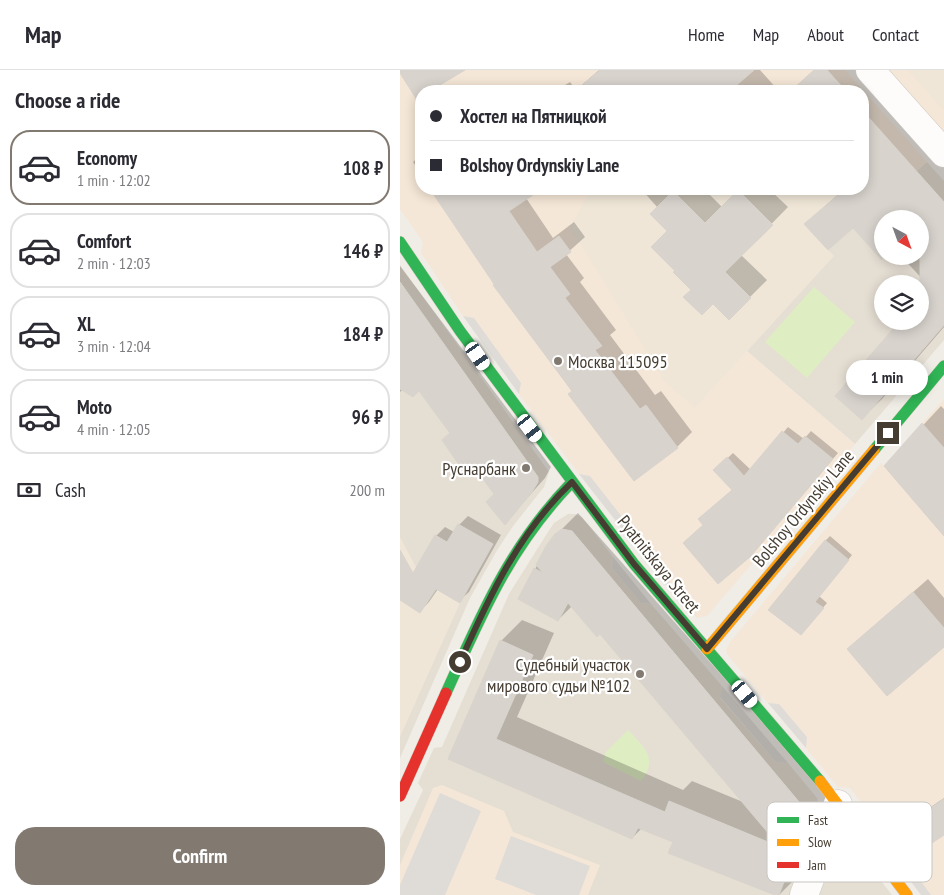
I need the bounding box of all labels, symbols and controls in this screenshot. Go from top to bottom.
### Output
text: Map [25,19,62,50]
text: Home [688,23,725,46]
text: Map [753,23,779,46]
text: About [807,23,844,46]
text: Contact [872,23,919,46]
text: Choose a ride [15,86,120,114]
text: Хостел на Пятницкой [460,104,607,128]
icon: car [17,145,62,190]
text: Economy [77,146,137,170]
text: Bolshoy Ordynskiy Lane [460,153,619,177]
text: 108 ₽ [343,156,383,180]
text: 1 min · 12:02 [77,170,151,190]
north arrow [874,210,929,265]
map controls [874,210,929,330]
icon: car [17,228,62,273]
text: Comfort [77,229,131,253]
text: 146 ₽ [343,239,383,263]
text: 2 min · 12:03 [77,253,151,273]
button: layers [874,275,929,330]
icon: car [17,311,62,356]
text: XL [77,312,95,336]
text: 184 ₽ [343,322,383,346]
text: 3 min · 12:04 [77,336,151,356]
car [463,339,492,373]
place label: Москва 115095 [568,350,668,373]
marker: Москва 115095 [552,355,564,367]
callout: 1 min [847,360,929,396]
text: 1 min [871,367,903,387]
icon: car [17,394,62,439]
text: Moto [77,395,112,419]
text: 96 ₽ [352,405,383,429]
car [514,412,545,444]
text: 4 min · 12:05 [77,419,151,439]
route end [877,422,899,444]
street label: Bolshoy Ordynskiy Lane [747,445,859,571]
place label: Руснарбанк [442,457,516,480]
marker: Руснарбанк [520,462,532,474]
icon: cash [15,476,43,504]
text: Cash [55,478,86,502]
text: 200 m [350,480,385,500]
street label: Pyatnitskaya Street [613,510,705,618]
route start [449,651,471,673]
place label: Судебный участок мирового судьи №102 [487,653,630,697]
marker: Судебный участок мирового судьи №102 [634,668,646,680]
car [729,678,760,710]
legend [767,802,932,882]
text: Fast [808,811,828,829]
button: Confirm [15,827,385,885]
text: Slow [808,833,832,851]
text: Jam [807,856,826,874]

